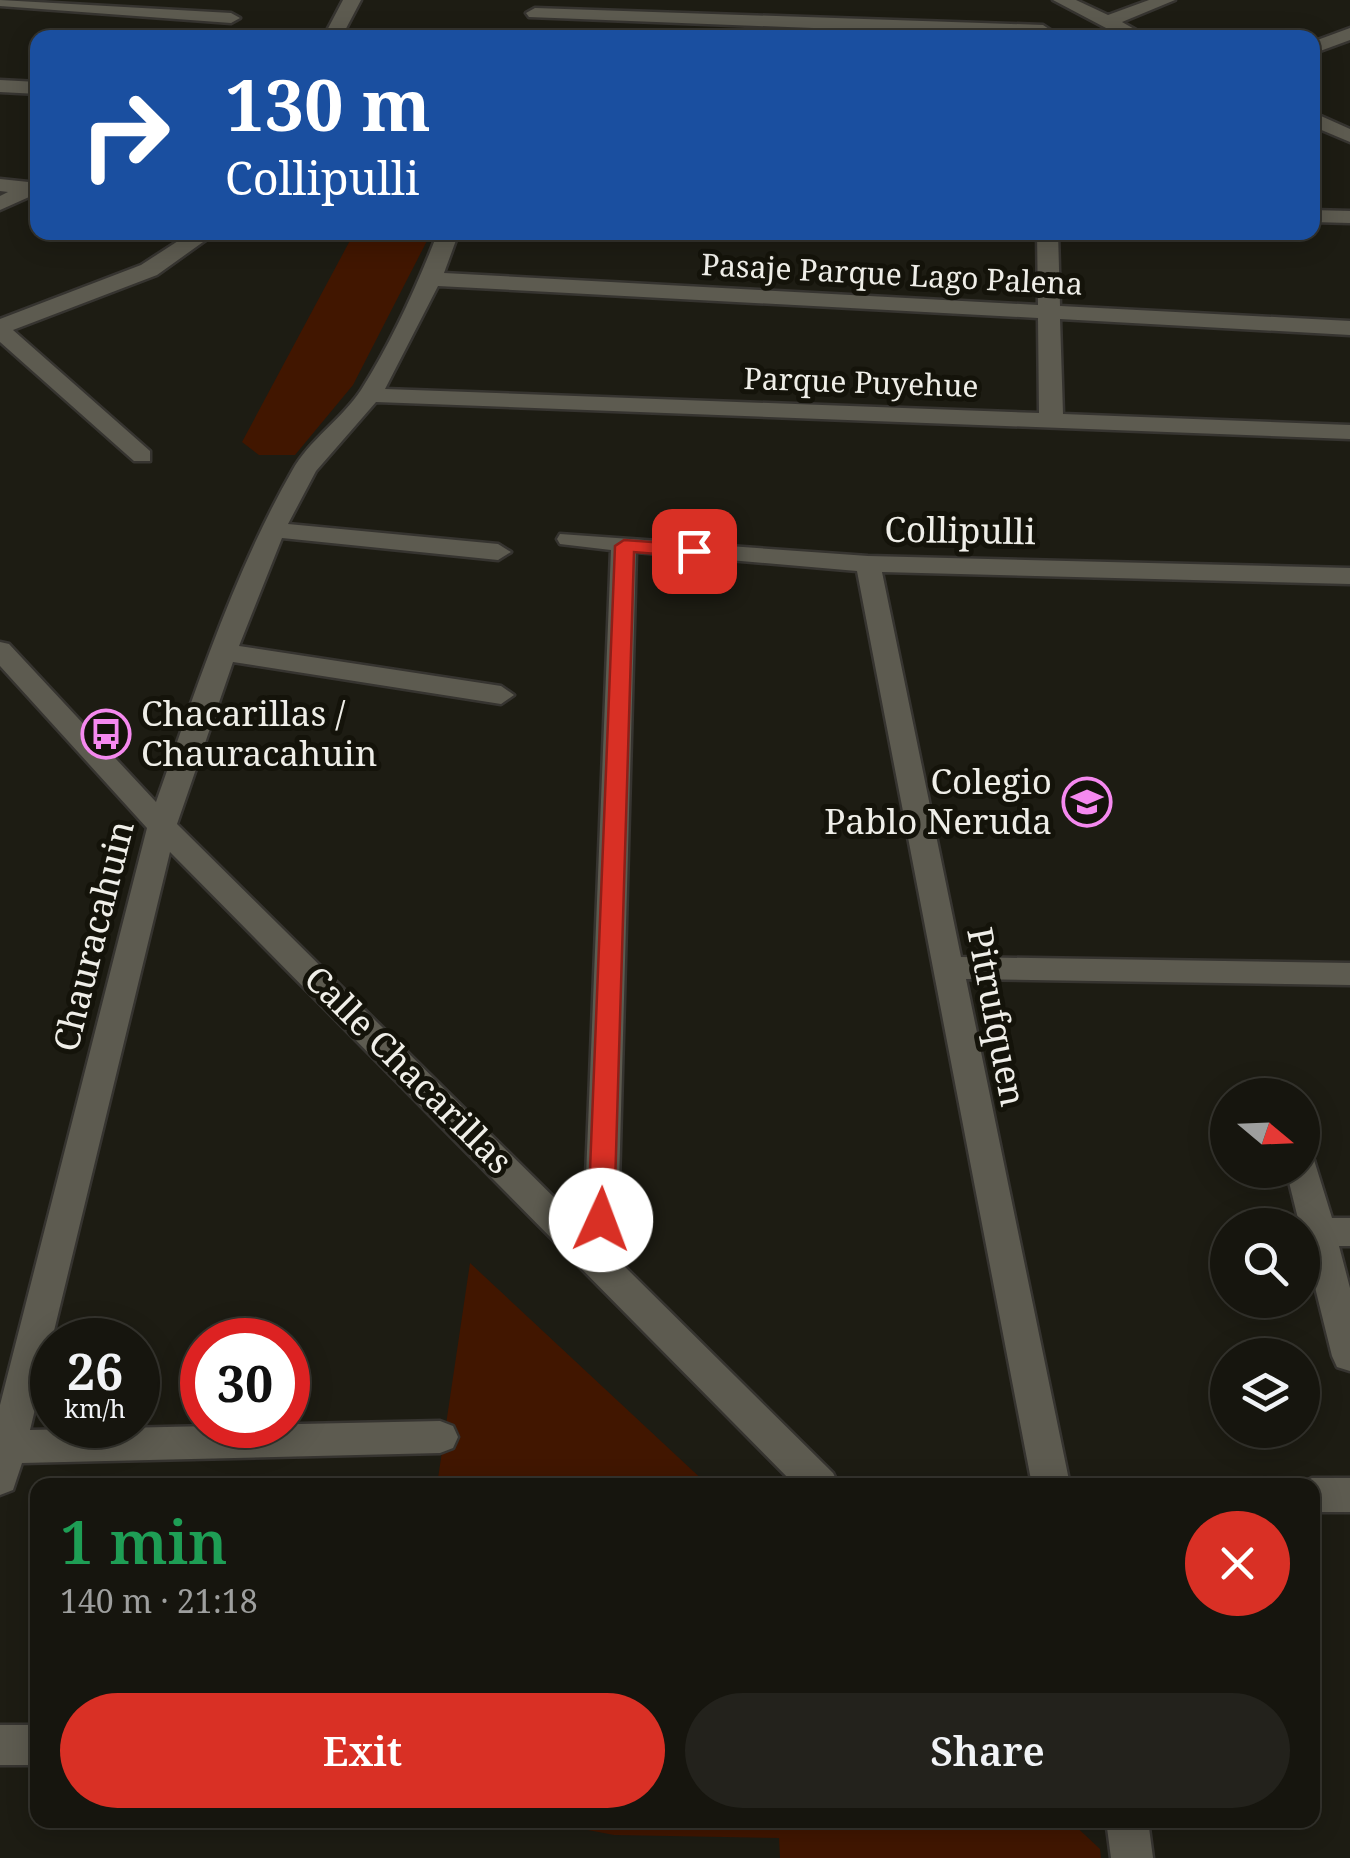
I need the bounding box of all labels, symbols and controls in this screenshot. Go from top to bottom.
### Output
text: 130 m [225,56,431,152]
icon: right [60,70,190,200]
text: Collipulli [225,147,419,208]
street label: Pasaje Parque Lago Palena [700,243,1084,304]
street label: Parque Puyehue [743,357,979,406]
street label: Collipulli [884,505,1036,554]
pin [652,509,737,594]
icon: arrive [667,524,722,579]
place label: Chacarillas / Chauracahuin [141,689,377,776]
bus stop icon: Chacarillas / Chauracahuin [80,708,132,760]
place label: Colegio Pablo Neruda [824,757,1052,844]
school or university icon: Colegio Pablo Neruda [1061,776,1113,828]
street label: Chauracahuin [41,815,144,1056]
street label: Pitrufquen [957,923,1038,1110]
street label: Calle Chacarillas [295,955,523,1183]
north arrow [1210,1078,1320,1188]
map controls [1210,1078,1320,1448]
position arrow [549,1168,653,1272]
button: search [1210,1208,1320,1318]
speed limit sign: 30 [180,1318,310,1448]
text: 26 [67,1337,123,1405]
button: layers [1210,1338,1320,1448]
text: km/h [64,1391,126,1425]
text: 1 min [60,1500,228,1582]
button: close [1185,1511,1290,1616]
text: 140 m · 21:18 [60,1579,258,1622]
button: Exit [60,1693,665,1808]
button: Share [685,1693,1290,1808]

